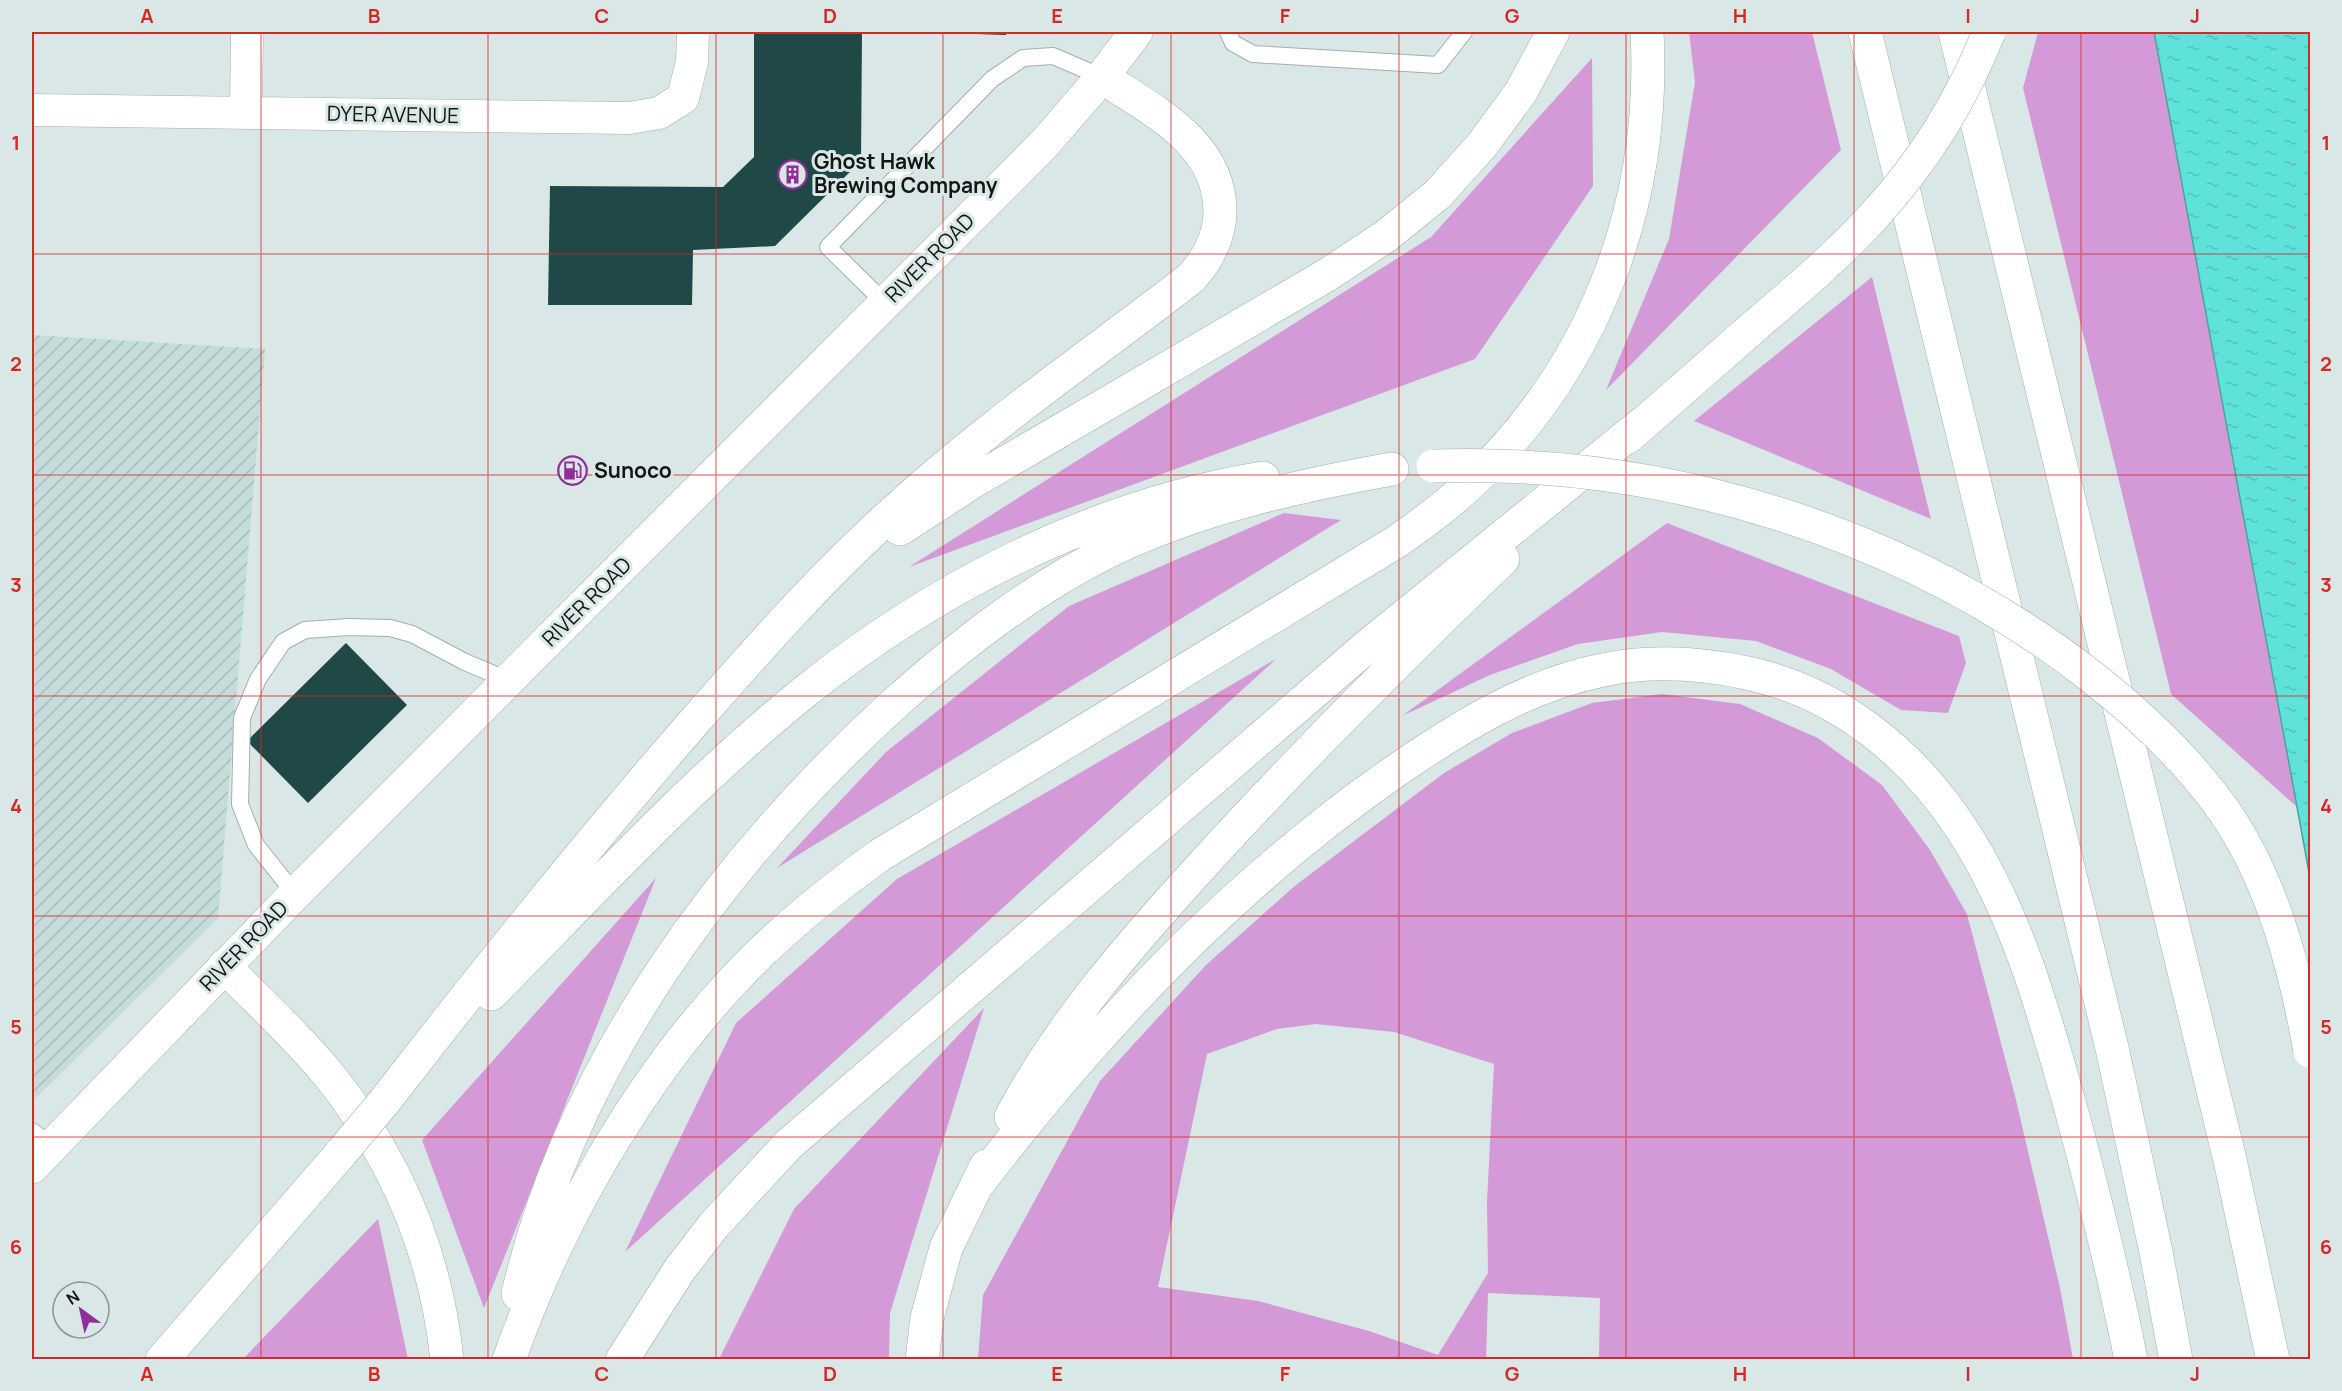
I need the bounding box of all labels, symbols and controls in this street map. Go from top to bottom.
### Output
text: A [140,2,154,29]
text: B [368,2,381,29]
text: C [595,2,609,29]
text: D [823,2,837,29]
text: E [1051,2,1063,29]
text: F [1280,2,1291,29]
text: G [1505,2,1520,29]
text: H [1733,2,1747,29]
text: I [1965,2,1971,29]
text: J [2190,2,2200,29]
street label: DYER AVENUE [327,99,459,129]
text: 1 [12,129,20,156]
text: 1 [2322,129,2330,156]
place label: Ghost Hawk Brewing Company [814,147,998,199]
building icon: Ghost Hawk Brewing Company [777,158,809,190]
street label: RIVER ROAD [879,207,980,308]
text: 2 [10,350,22,377]
text: 2 [2320,350,2332,377]
fuel station icon: Sunoco [557,455,589,487]
place label: Sunoco [594,456,672,484]
street label: RIVER ROAD [536,551,637,652]
text: 3 [10,571,22,598]
text: 3 [2320,571,2332,598]
text: 4 [10,792,22,819]
text: 4 [2320,792,2332,819]
street label: RIVER ROAD [193,894,294,997]
text: 5 [10,1013,22,1040]
text: 5 [2320,1013,2332,1040]
text: 6 [10,1233,22,1260]
text: 6 [2320,1233,2332,1260]
north arrow [51,1280,111,1340]
text: N [62,1285,84,1310]
text: A [140,1360,154,1387]
text: B [368,1360,381,1387]
text: C [595,1360,609,1387]
text: D [823,1360,837,1387]
text: E [1051,1360,1063,1387]
text: F [1280,1360,1291,1387]
text: G [1505,1360,1520,1387]
text: H [1733,1360,1747,1387]
text: I [1965,1360,1971,1387]
text: J [2190,1360,2200,1387]

